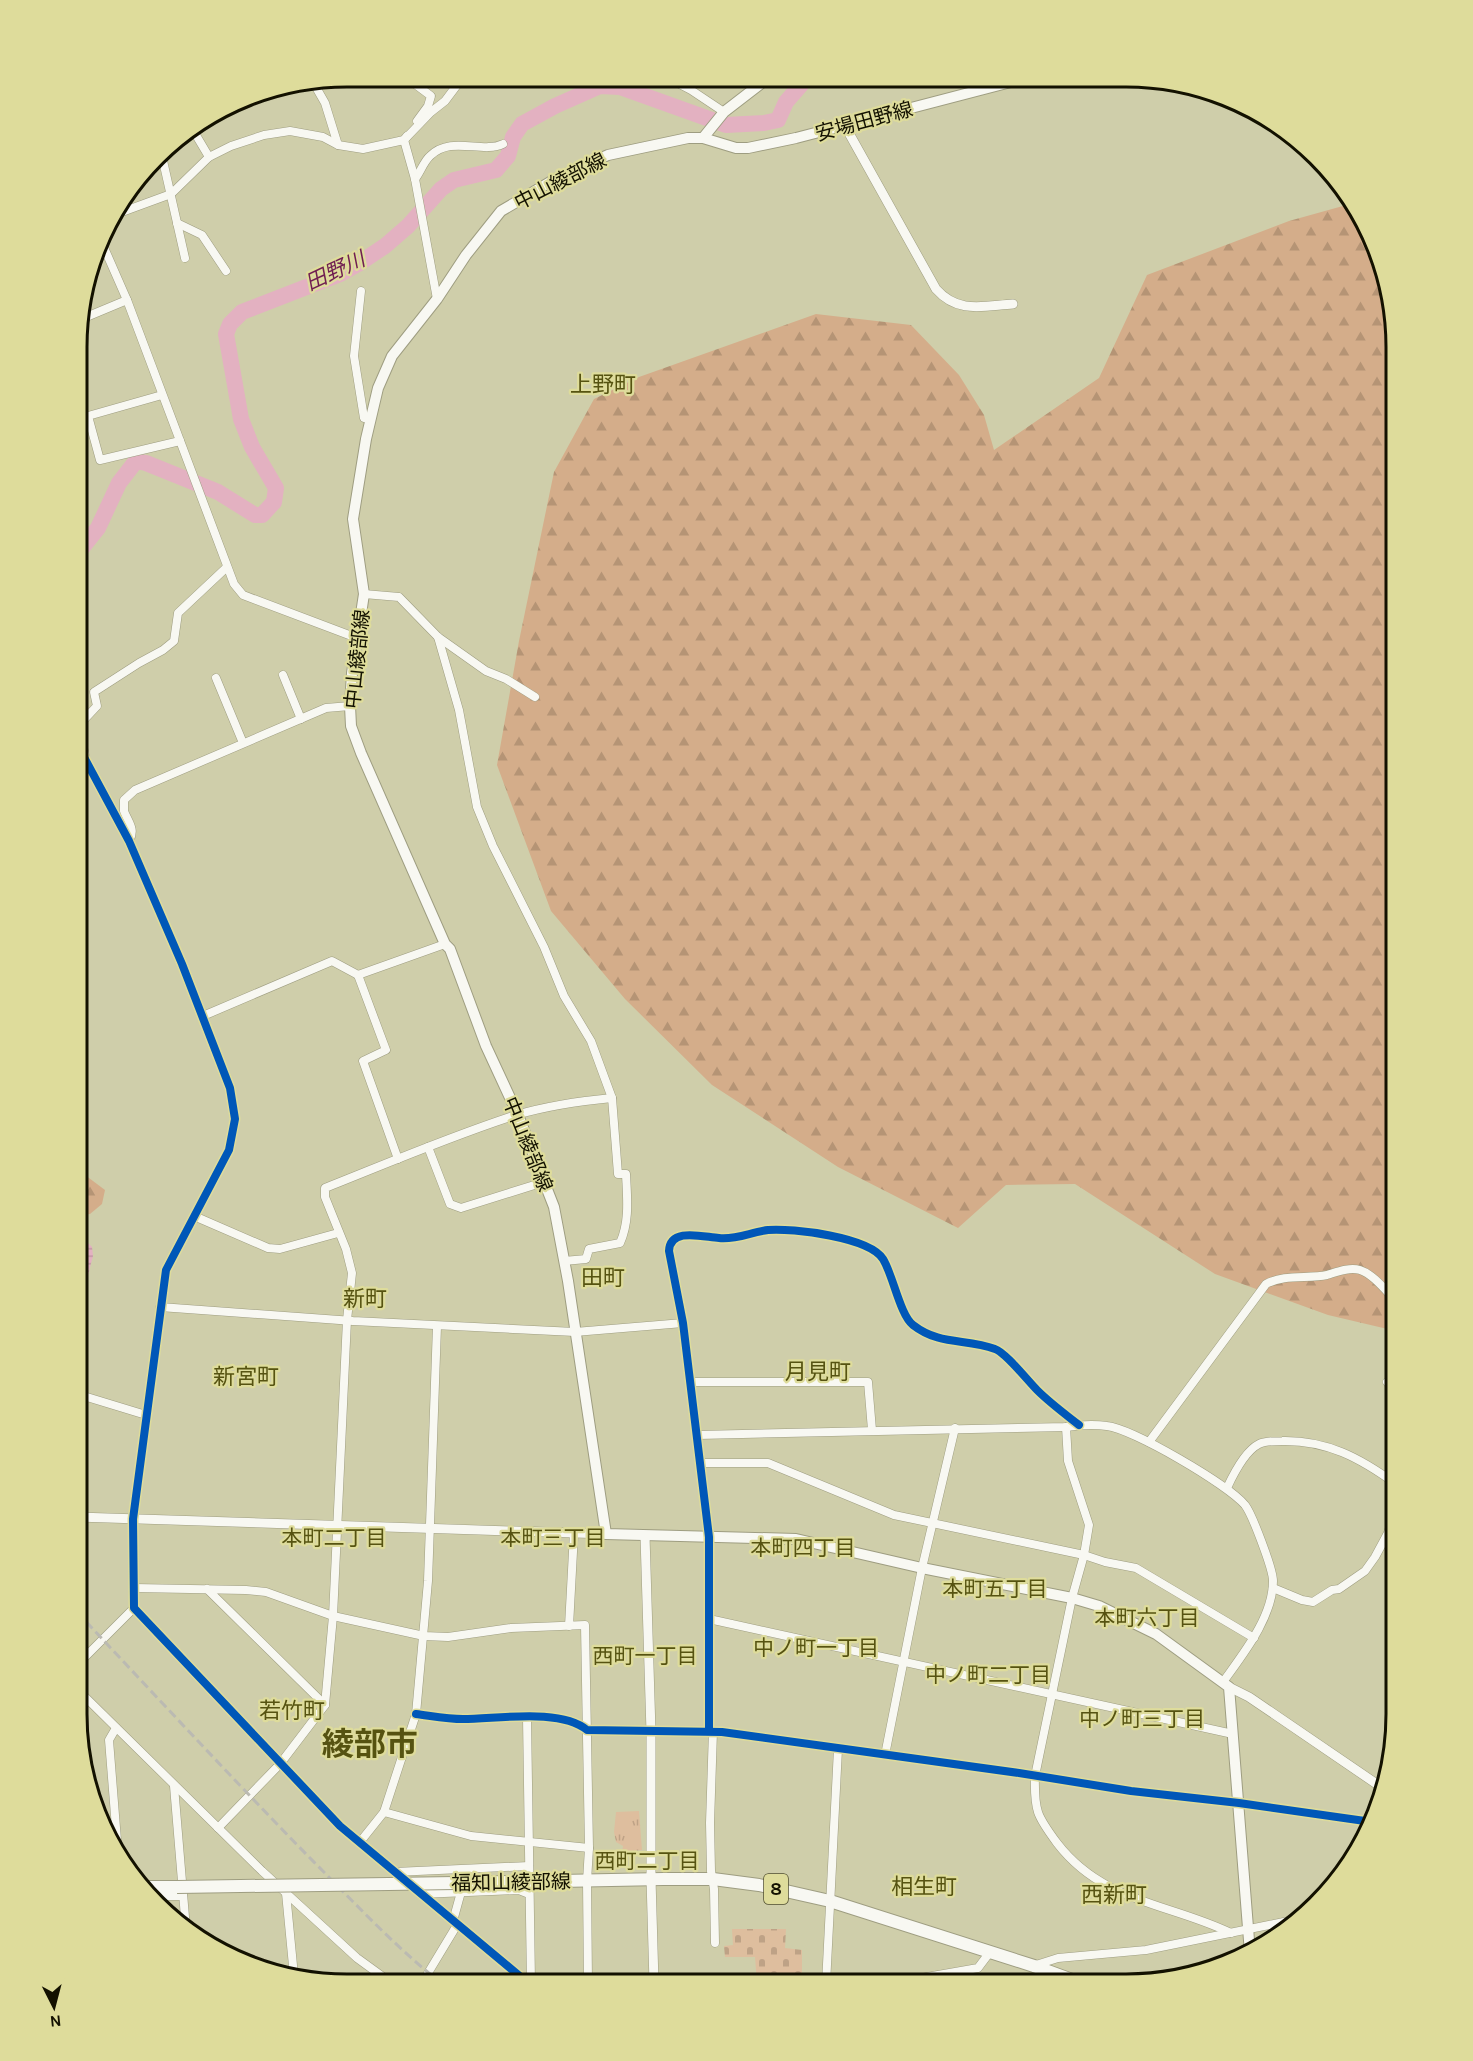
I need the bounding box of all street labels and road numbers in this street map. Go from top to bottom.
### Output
street label: 安場田野線 [813,97,915,146]
street label: 中山綾部線 [510,148,610,214]
street label: 中山綾部線 [341,608,374,710]
street label: 中山綾部線 [498,1094,557,1195]
street label: 福知山綾部線 [451,1870,571,1895]
road number: 8 [764,1874,788,1904]

